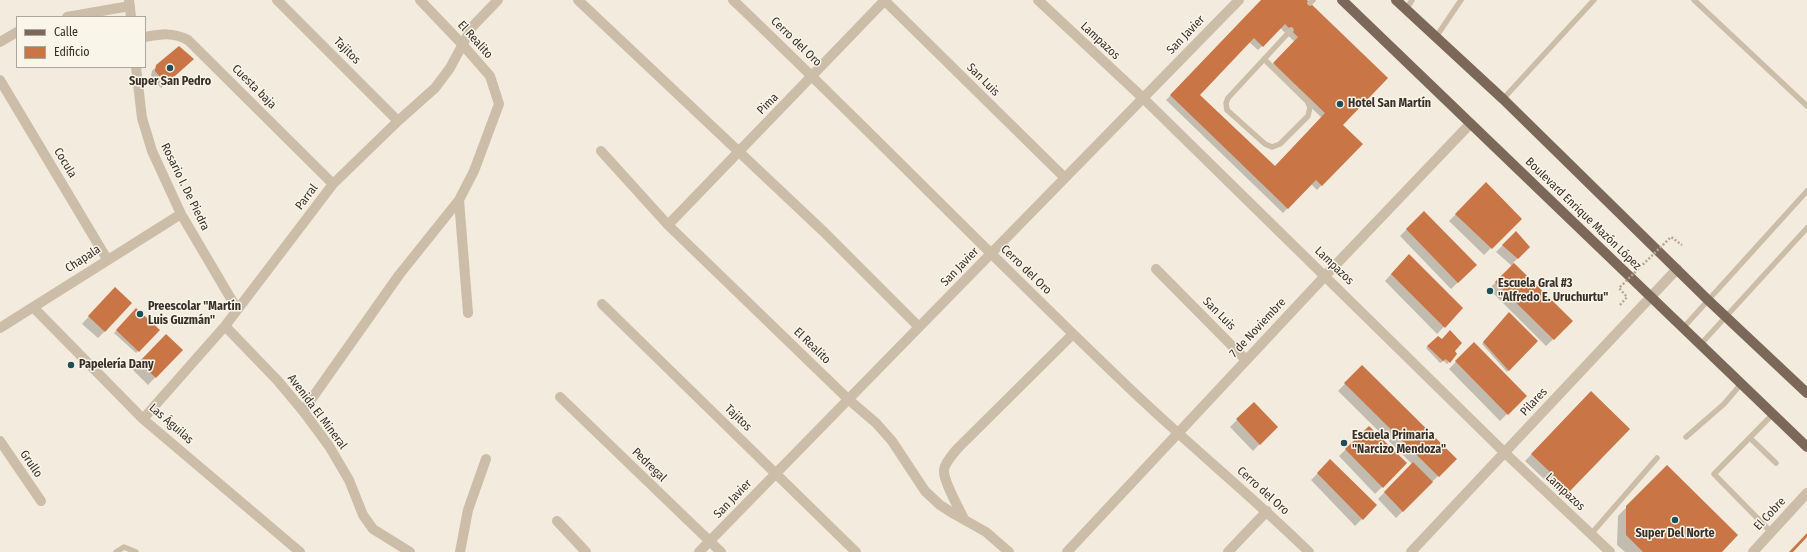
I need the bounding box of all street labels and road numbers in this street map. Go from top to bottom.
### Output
street label: San Javier [1164,13,1208,57]
street label: Cerro del Oro [768,14,824,70]
street label: El Realito [454,18,496,62]
street label: Lampazos [1077,19,1123,63]
street label: Tajitos [331,35,363,67]
street label: San Luis [964,61,1002,99]
street label: Cuesta baja [229,62,279,112]
street label: Pima [754,90,782,118]
street label: Rosario I. De Piedra [158,141,212,233]
street label: Cocula [50,145,80,181]
street label: Boulevard Enrique Mazón López [1522,155,1644,273]
street label: Parral [293,181,321,213]
street label: Chapala [63,242,103,276]
street label: Cerro del Oro [998,242,1054,298]
street label: Lampazos [1312,244,1356,288]
street label: San Javier [938,245,982,289]
street label: San Luis [1200,295,1238,333]
street label: 7 de Noviembre [1227,295,1289,361]
street label: El Realito [791,325,833,367]
street label: Avenida El Mineral [284,372,350,452]
street label: Pilares [1517,385,1551,419]
street label: Las Águilas [146,401,196,447]
street label: Tajitos [722,402,754,434]
street label: Pedregal [629,445,669,485]
street label: Grullo [17,448,45,480]
street label: Cerro del Oro [1234,464,1292,518]
street label: Lampazos [1542,470,1588,514]
street label: San Javier [711,477,755,521]
street label: El Cobre [1751,495,1789,533]

